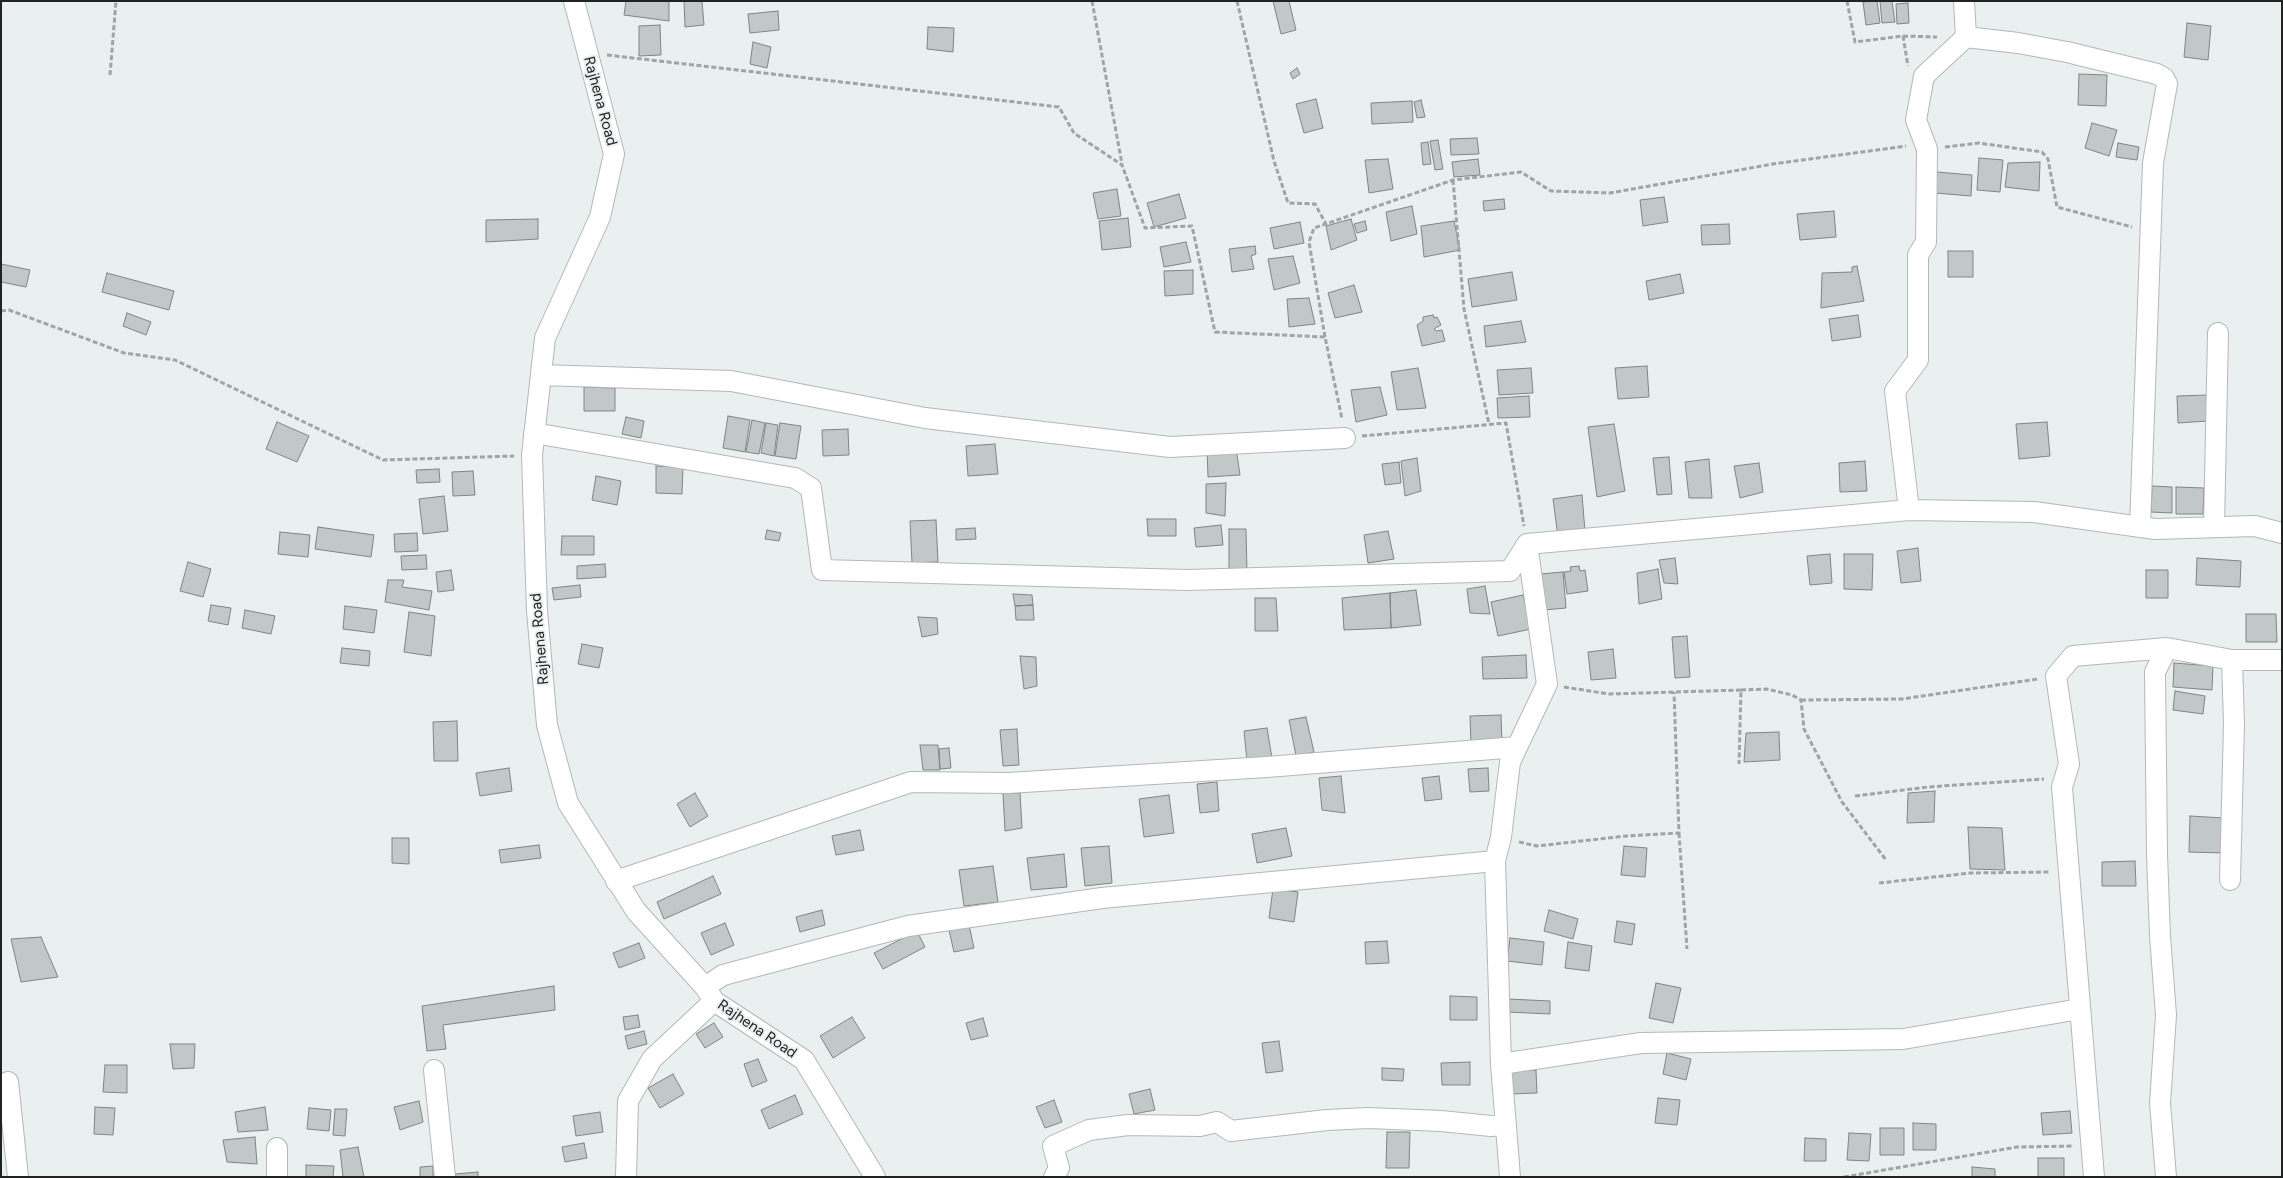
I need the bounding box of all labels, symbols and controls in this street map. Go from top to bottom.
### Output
street label: Rajhena Road [579,54,621,148]
street label: Rajhena Road [527,592,553,686]
street label: Rajhena Road [714,996,800,1062]

